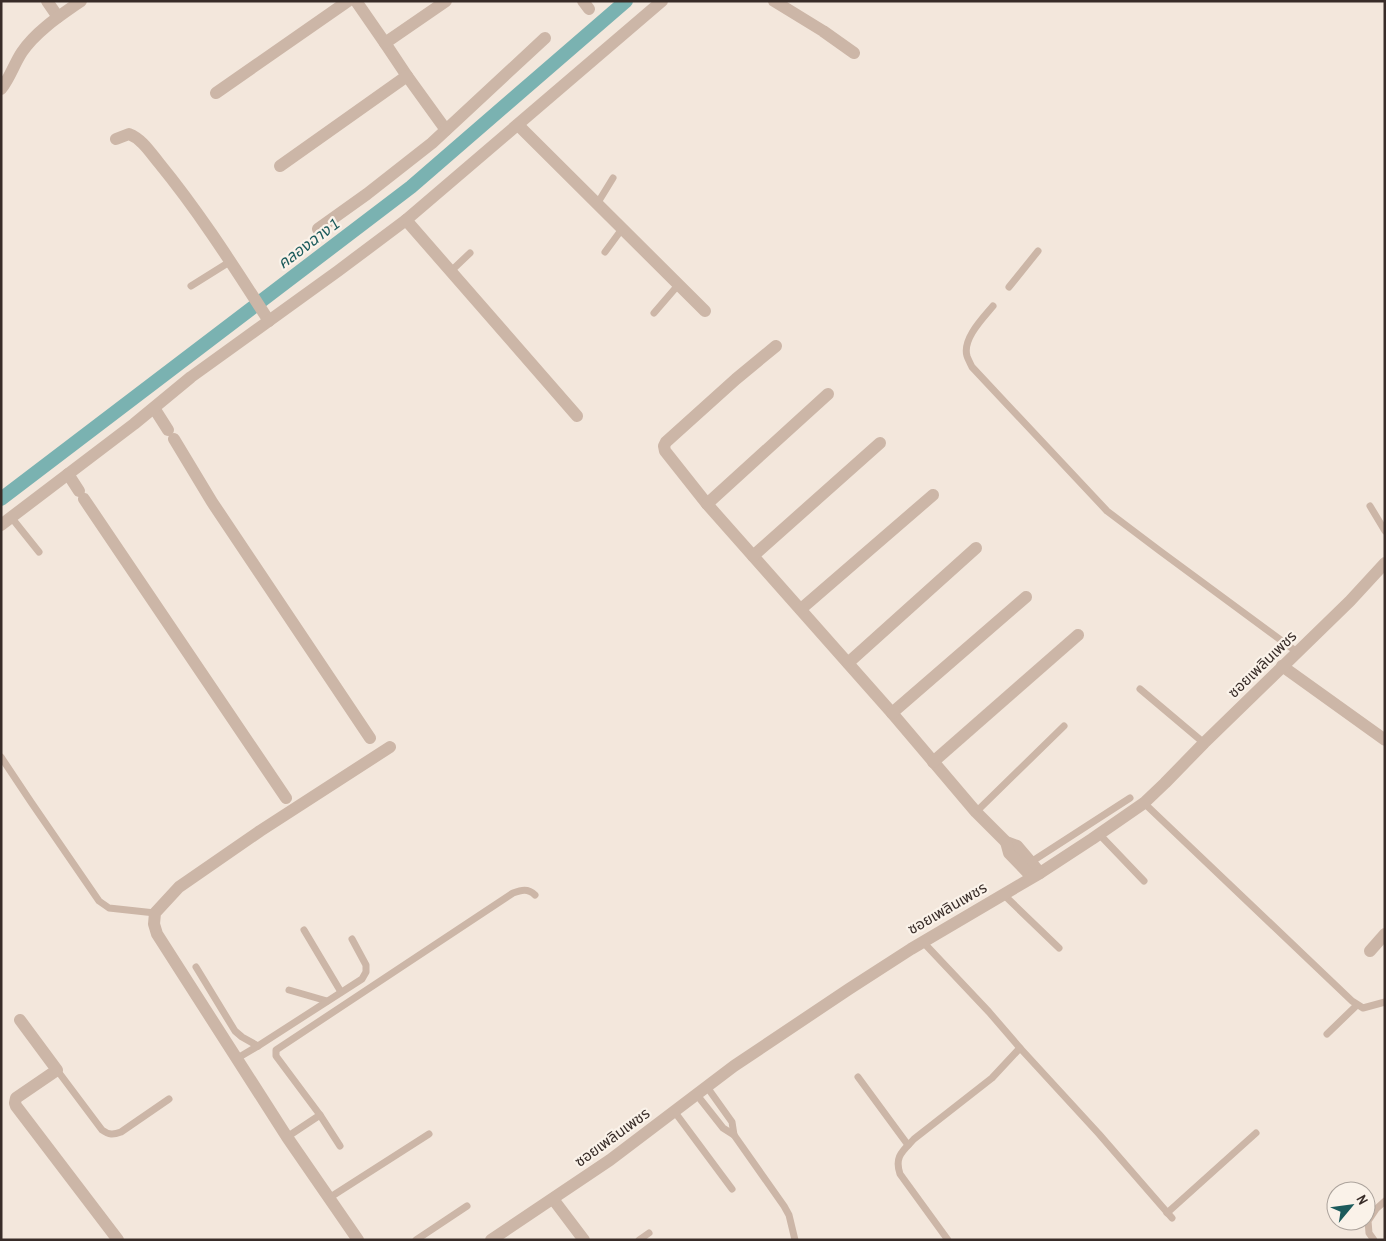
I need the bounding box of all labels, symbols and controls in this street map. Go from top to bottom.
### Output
water label: คลองฉาง 1 [272,212,344,274]
street label: ซอยเพลินเพชร [1223,626,1301,702]
street label: ซอยเพลินเพชร [904,877,990,939]
street label: ซอยเพลินเพชร [570,1103,654,1171]
north arrow [1326,1181,1376,1231]
text: N [1352,1192,1372,1208]

